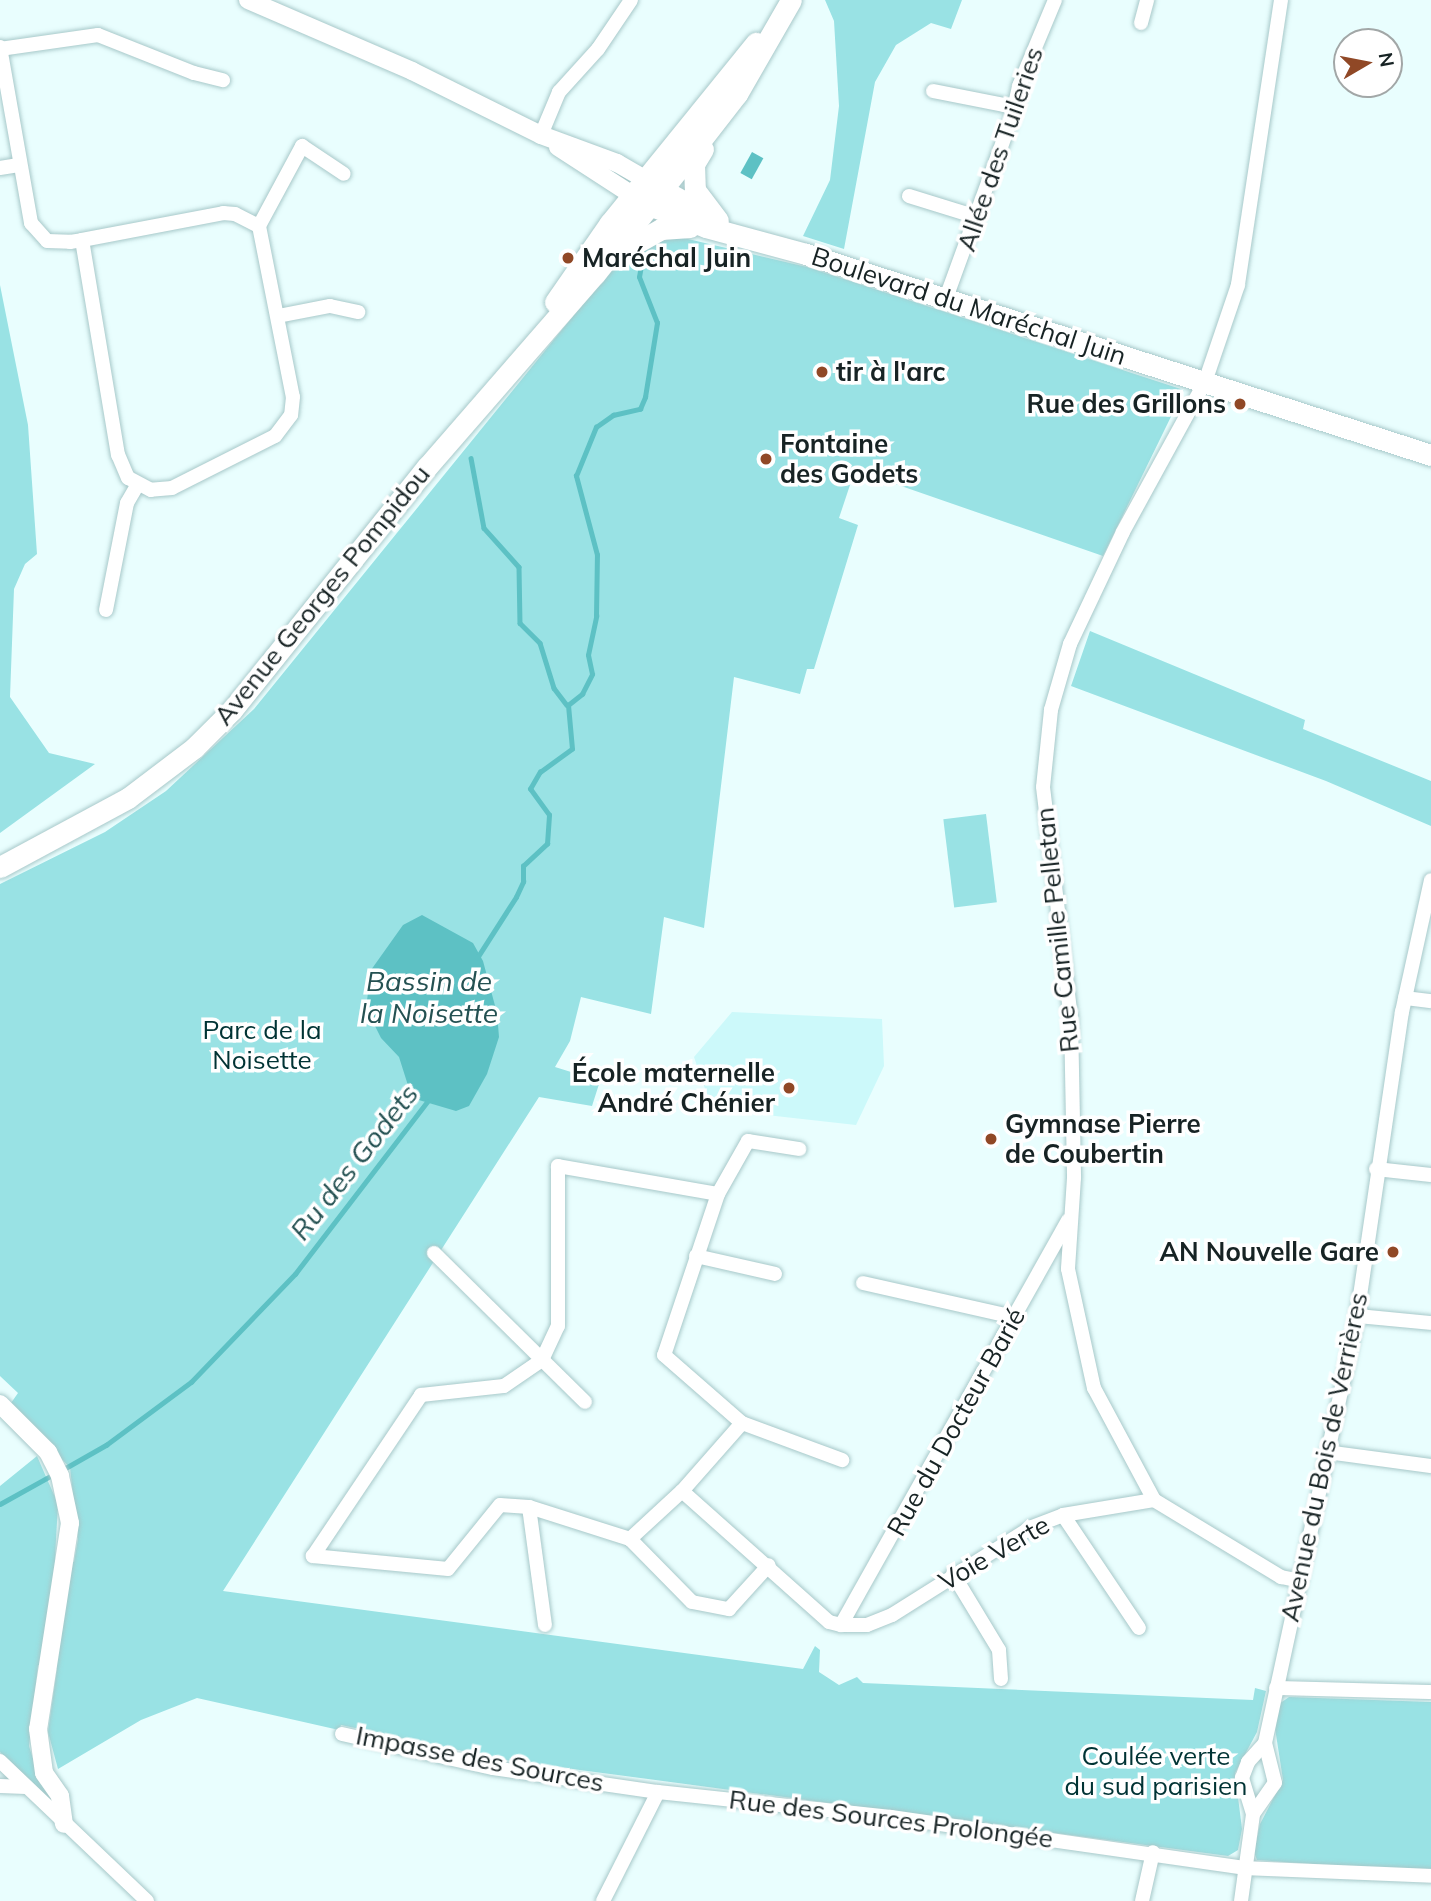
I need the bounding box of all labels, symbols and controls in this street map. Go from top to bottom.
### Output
north arrow [1333,28,1403,98]
street label: Allée des Tuileries [950,43,1050,255]
text: N [1374,51,1400,69]
street label: Boulevard du Maréchal Juin [808,240,1130,372]
place label: Maréchal Juin [582,242,751,274]
marker: Maréchal Juin [560,250,576,266]
place label: tir à l'arc [836,356,946,388]
marker: tir à l'arc [814,364,830,380]
place label: Rue des Grillons [1026,388,1226,420]
marker: Rue des Grillons [1232,396,1248,412]
place label: Fontaine des Godets [780,428,918,490]
marker: Fontaine des Godets [758,451,774,467]
street label: Avenue Georges Pompidou [207,459,437,731]
street label: Rue Camille Pelletan [1029,806,1085,1054]
water label: Bassin de la Noisette [360,964,498,1030]
park label: Parc de la Noisette [202,1014,322,1076]
place label: École maternelle André Chénier [572,1057,775,1118]
water label: Ru des Godets [283,1077,425,1247]
marker: École maternelle André Chénier [781,1080,797,1096]
place label: Gymnase Pierre de Coubertin [1005,1108,1201,1170]
marker: Gymnase Pierre de Coubertin [983,1131,999,1147]
place label: AN Nouvelle Gare [1160,1236,1379,1268]
marker: AN Nouvelle Gare [1385,1244,1401,1260]
street label: Avenue du Bois de Verrières [1274,1289,1374,1625]
street label: Rue du Docteur Barié [880,1303,1032,1541]
street label: Voie Verte [933,1509,1055,1597]
street label: Impasse des Sources [353,1720,607,1798]
park label: Coulée verte du sud parisien [1065,1740,1247,1802]
street label: Rue des Sources Prolongée [727,1784,1055,1854]

